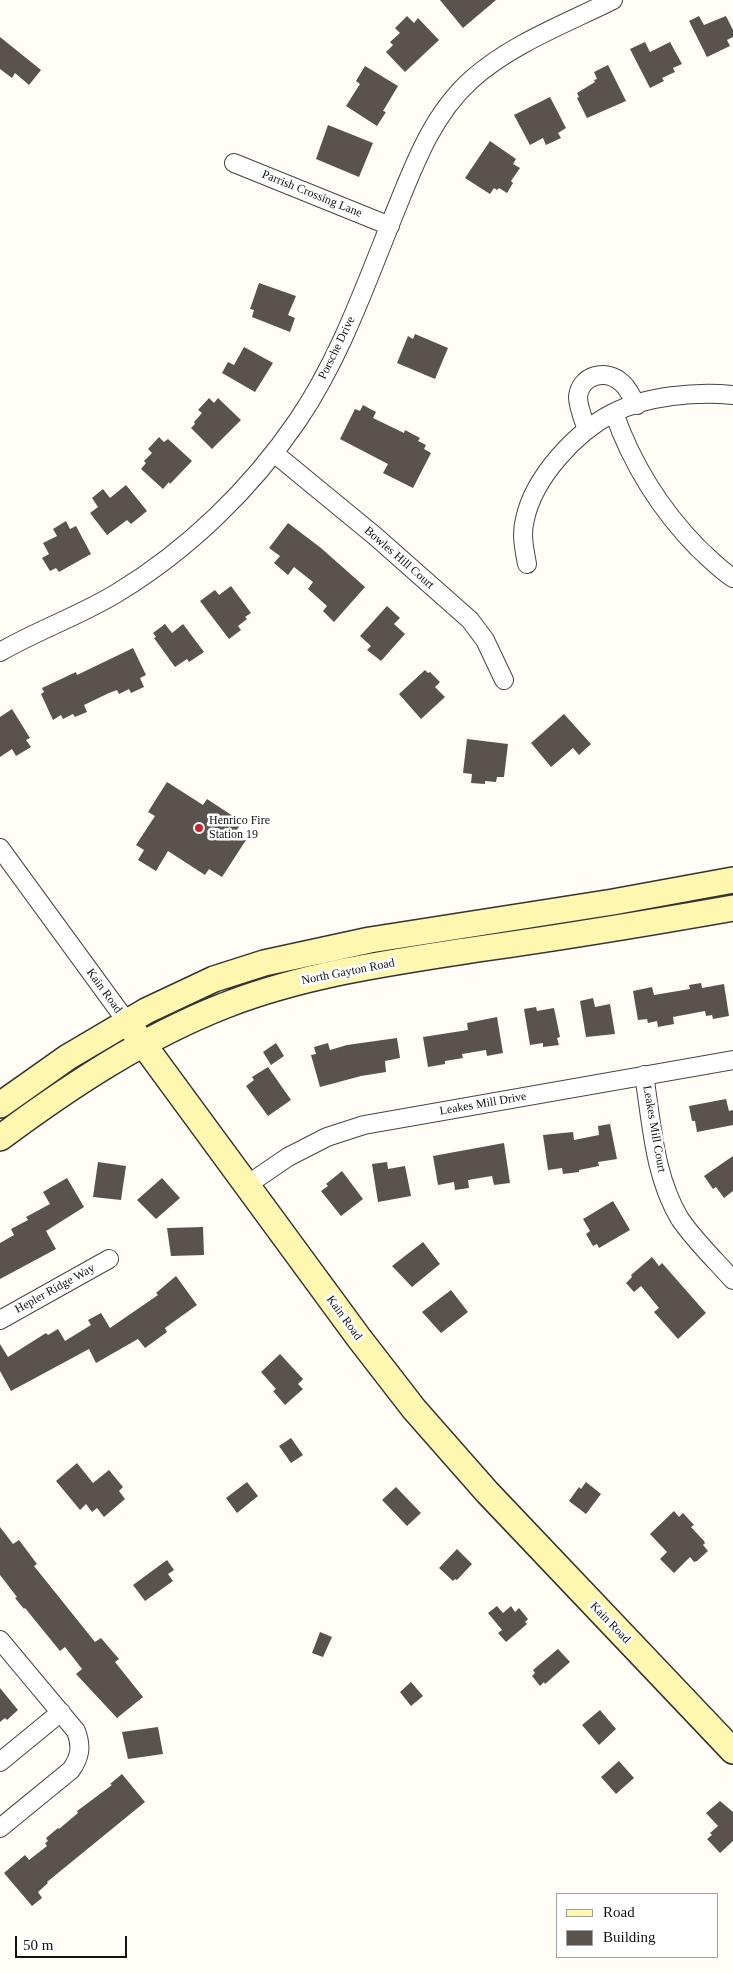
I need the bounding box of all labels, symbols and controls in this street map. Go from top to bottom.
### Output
street label: Parrish Crossing Lane [260,167,364,221]
street label: Porsche Drive [316,314,358,382]
street label: Bowles Hill Court [361,524,437,592]
place label: Henrico Fire Station 19 [209,814,270,842]
marker: Henrico Fire Station 19 [193,822,205,834]
street label: North Gayton Road [300,956,396,988]
street label: Kain Road [83,966,125,1016]
street label: Leakes Mill Court [639,1084,669,1174]
street label: Leakes Mill Drive [438,1089,528,1119]
street label: Hepler Ridge Way [13,1261,97,1317]
street label: Kain Road [323,1293,365,1343]
street label: Kain Road [587,1599,633,1647]
legend [556,1893,718,1958]
text: Road [603,1904,635,1920]
scale bar [18,1926,130,1958]
text: Building [603,1929,656,1945]
text: 50 m [23,1937,53,1953]

